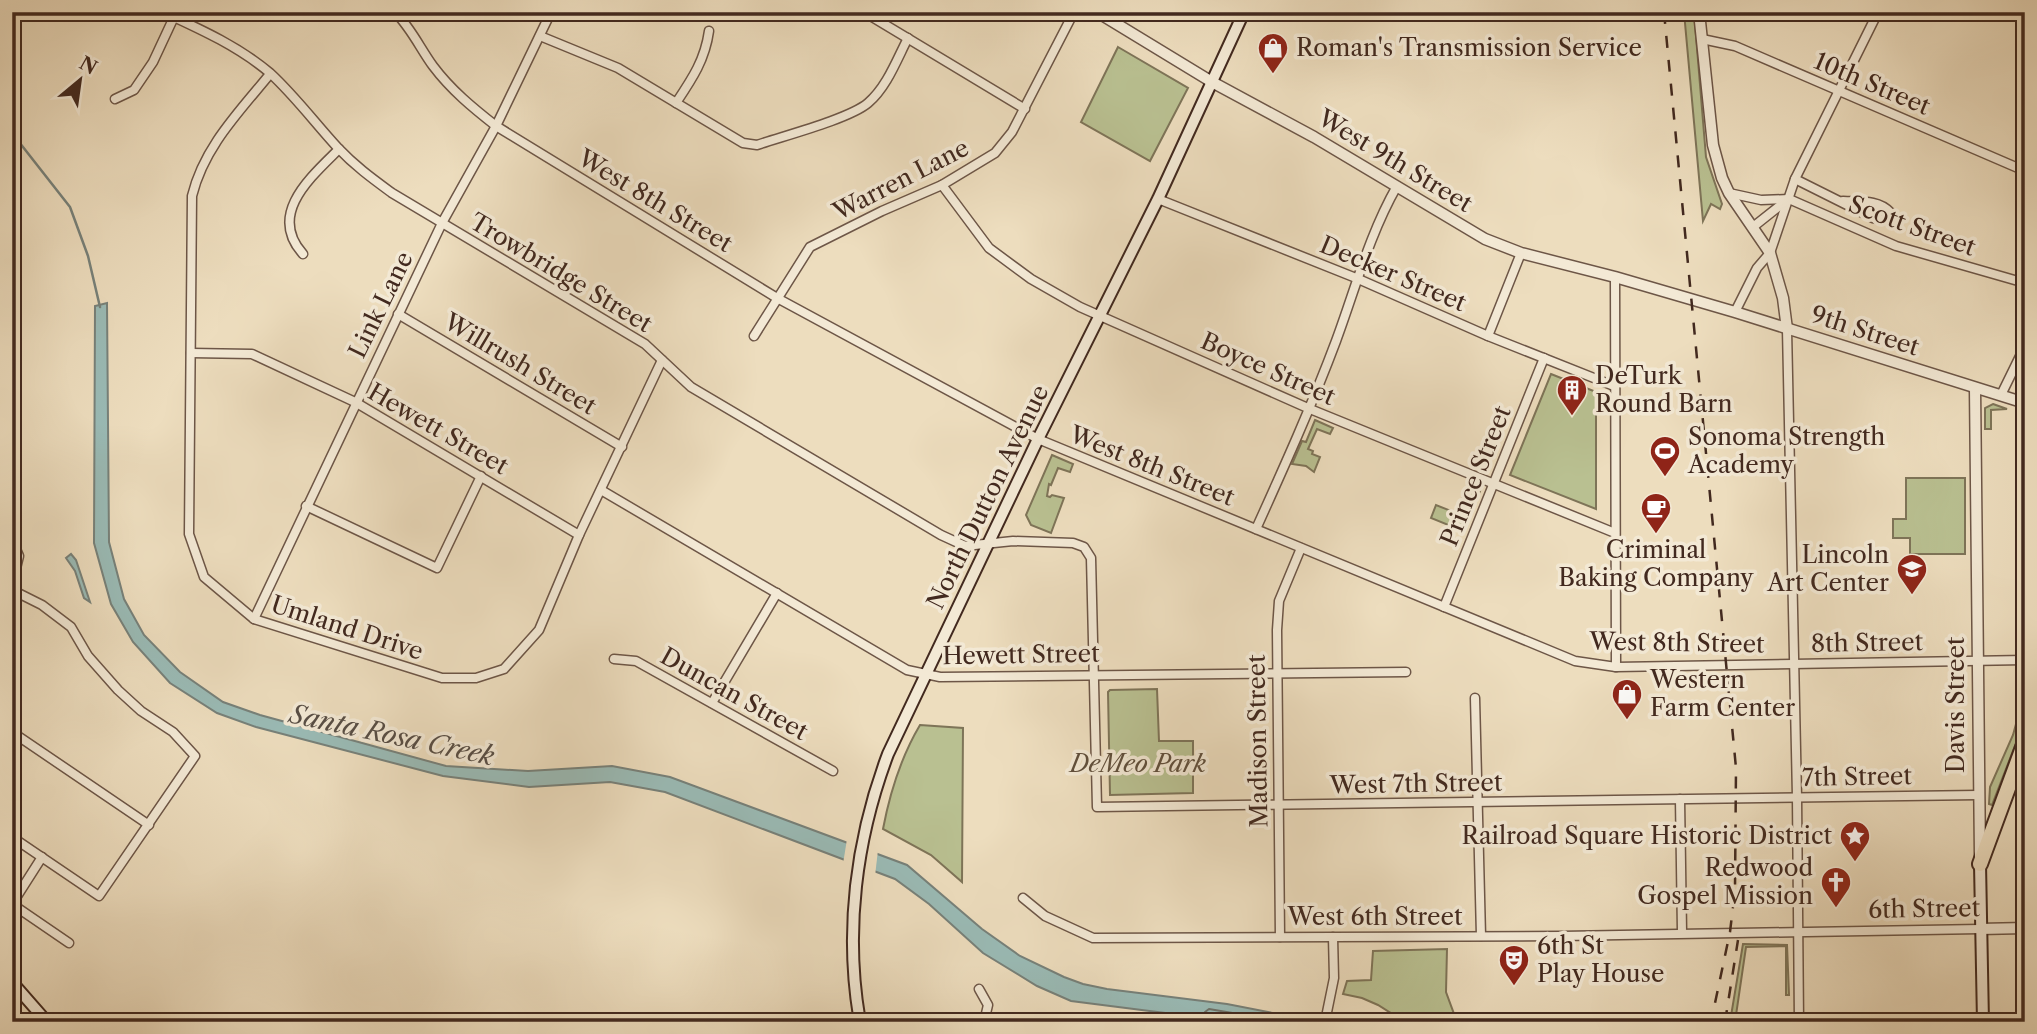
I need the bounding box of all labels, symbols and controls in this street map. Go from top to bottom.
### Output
shop icon: Roman's Transmission Service [1256,31,1290,75]
place label: Roman's Transmission Service [1296,33,1642,62]
north arrow [46,46,116,116]
street label: 10th Street [1810,46,1935,121]
text: N [75,52,101,80]
street label: West 9th Street [1312,103,1478,218]
street label: Warren Lane [827,133,973,227]
street label: West 8th Street [572,143,738,258]
street label: Scott Street [1845,189,1980,262]
street label: Trowbridge Street [465,207,658,339]
street label: Decker Street [1316,230,1471,318]
street label: Link Lane [342,247,419,363]
street label: 9th Street [1807,299,1923,362]
street label: Willrush Street [438,306,602,421]
street label: Boyce Street [1197,326,1340,411]
place label: DeTurk Round Barn [1595,361,1732,418]
building icon: DeTurk Round Barn [1555,373,1589,417]
street label: Hewett Street [363,377,514,481]
street label: North Dutton Avenue [921,380,1054,614]
street label: Prince Street [1434,401,1517,550]
street label: West 8th Street [1065,419,1239,512]
place label: Sonoma Strength Academy [1687,422,1885,479]
sports icon: Sonoma Strength Academy [1648,434,1682,478]
cafe icon: Criminal Baking Company [1639,491,1673,535]
place label: Criminal Baking Company [1558,535,1754,592]
place label: Lincoln Art Center [1766,540,1889,597]
school or university icon: Lincoln Art Center [1895,552,1929,596]
street label: Umland Drive [267,589,427,666]
street label: West 8th Street [1588,626,1765,659]
street label: 8th Street [1811,627,1924,658]
street label: Davis Street [1941,636,1970,773]
street label: Hewett Street [942,639,1100,670]
street label: Duncan Street [656,641,813,746]
street label: Madison Street [1241,654,1274,828]
place label: Western Farm Center [1649,665,1795,722]
shop icon: Western Farm Center [1610,677,1644,721]
water label: Santa Rosa Creek [285,697,498,772]
park label: DeMeo Park [1068,749,1207,778]
street label: 7th Street [1802,761,1913,792]
street label: West 7th Street [1328,767,1503,800]
place icon: Railroad Square Historic District [1838,819,1872,863]
place label: Railroad Square Historic District [1461,821,1833,850]
place label: Redwood Gospel Mission [1637,853,1813,910]
church icon: Redwood Gospel Mission [1819,865,1853,909]
street label: 6th Street [1868,893,1981,924]
street label: West 6th Street [1287,902,1463,931]
place label: 6th St Play House [1537,931,1664,988]
theatre icon: 6th St Play House [1497,943,1531,987]

